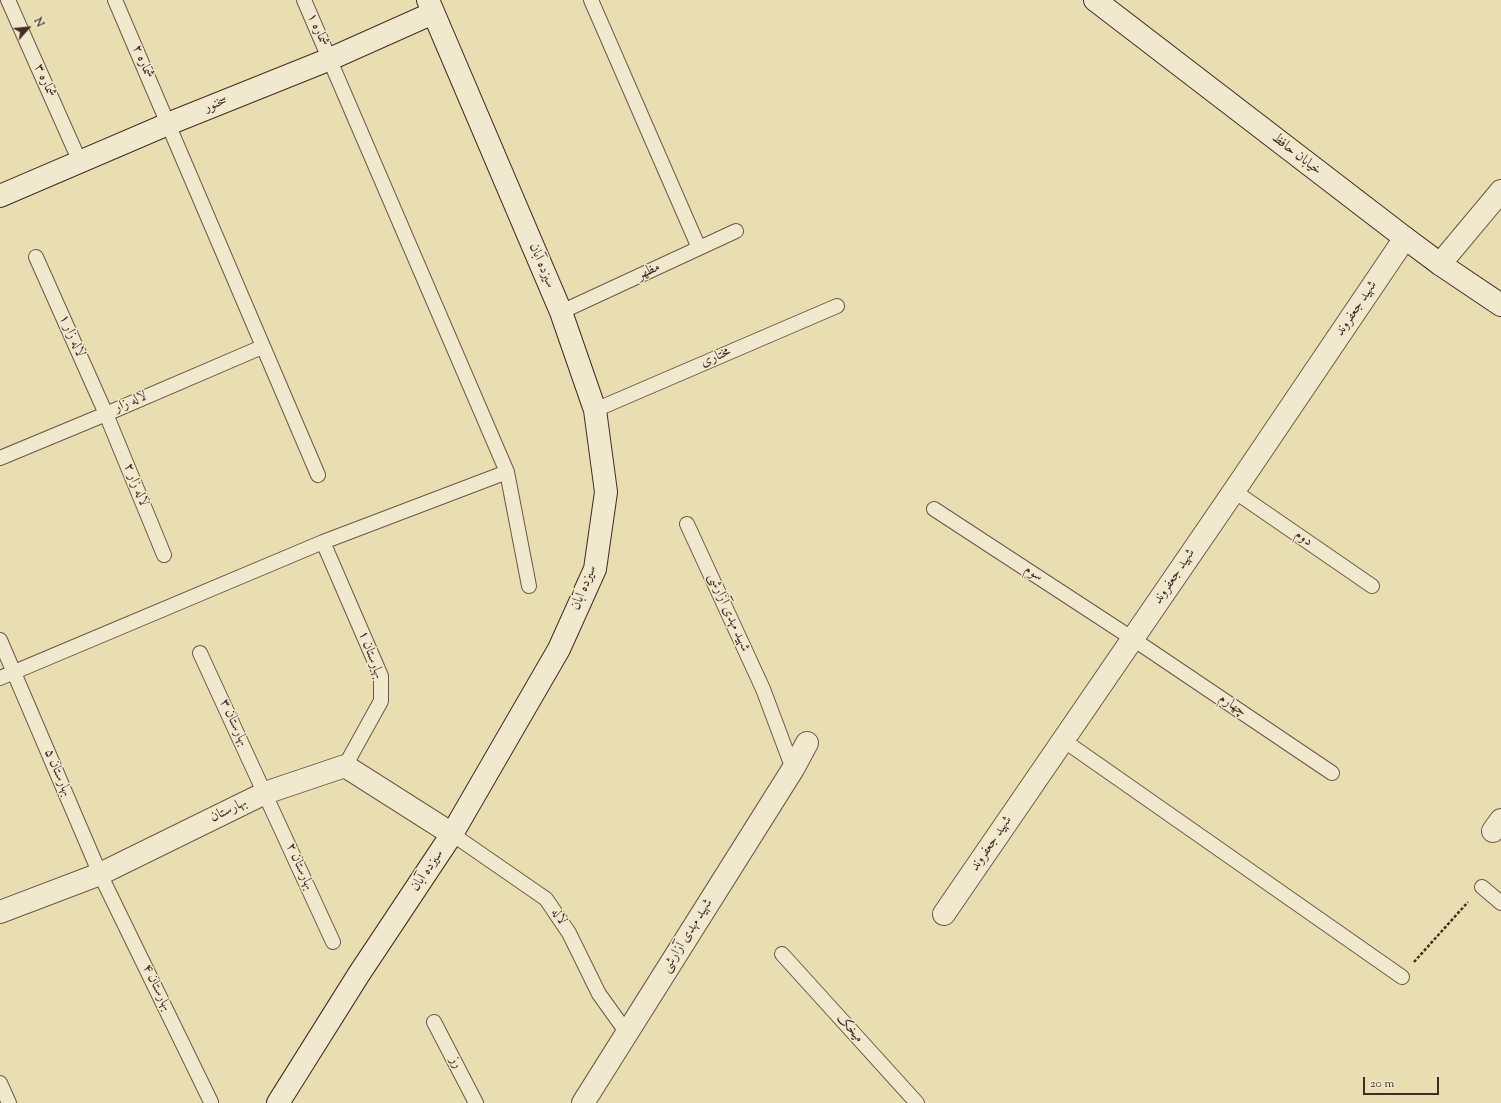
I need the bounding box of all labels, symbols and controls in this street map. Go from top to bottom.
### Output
north arrow [8,8,48,48]
street label: شماره ۱ [302,11,332,49]
text: N [30,15,48,30]
street label: شماره ۲ [127,43,157,81]
street label: شماره ۳ [29,62,59,100]
street label: سخنور [202,93,230,117]
street label: خیابان حافظ [1268,130,1324,180]
street label: سیزده آبان [524,241,558,291]
street label: مظهر [635,259,663,285]
street label: شهید جعفروند [1332,278,1382,340]
street label: لاله زار ۱ [54,312,88,360]
street label: مختاری [698,344,734,372]
street label: لاله زار [112,389,150,417]
street label: لاله زار ۲ [119,461,151,509]
street label: دوم [1291,527,1315,551]
street label: شهید جعفروند [1150,546,1200,608]
street label: سوم [1020,562,1046,586]
street label: سیزده آبان [568,563,602,613]
street label: شهید مهدی آزارشی [703,571,753,655]
street label: بهارستان ۱ [354,629,386,681]
street label: چهارم [1215,691,1249,721]
street label: بهارستان ۳ [215,697,251,749]
street label: بهارستان ۵ [40,747,74,799]
street label: بهارستان [208,795,250,827]
street label: شهید جعفروند [967,813,1017,875]
street label: بهارستان ۲ [281,841,317,893]
street label: سیزده آبان [408,847,448,895]
street label: شهید مهدی آزارشی [659,896,717,976]
street label: لاله [546,905,570,929]
street label: بهارستان ۴ [137,962,175,1014]
street label: میخک [832,1011,866,1047]
street label: رز [445,1054,465,1072]
scale bar [1365,1069,1441,1095]
text: 20 m [1370,1075,1394,1093]

